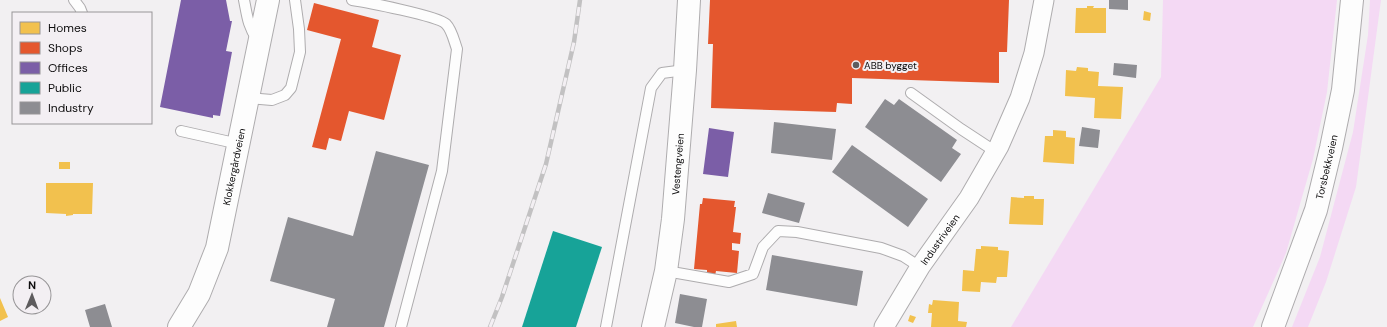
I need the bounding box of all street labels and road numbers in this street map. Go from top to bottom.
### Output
street label: Klokkergårdveien [219,127,248,206]
street label: Vestengveien [668,132,686,196]
street label: Torsbekkveien [1312,133,1340,200]
street label: Industriveien [917,211,962,267]

